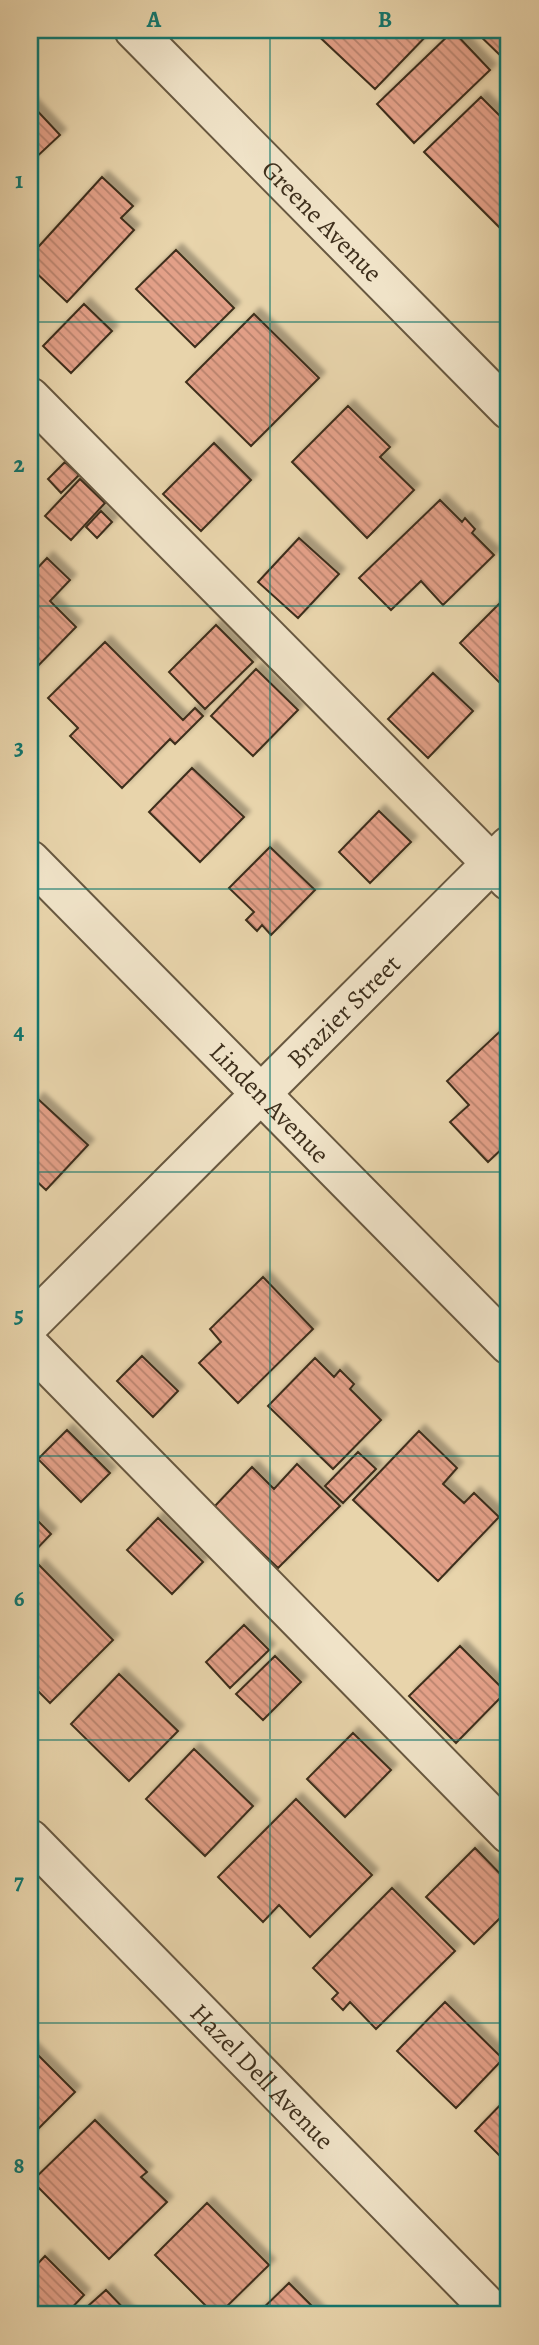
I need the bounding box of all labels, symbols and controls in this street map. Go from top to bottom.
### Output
text: A [146,4,162,35]
text: B [378,4,392,35]
street label: Greene Avenue [254,152,390,290]
text: 1 [15,165,23,196]
text: 2 [13,449,25,480]
text: 3 [14,732,24,763]
street label: Brazier Street [279,947,409,1076]
text: 4 [14,1016,25,1047]
street label: Linden Avenue [202,1035,337,1171]
text: 5 [14,1299,24,1330]
text: 6 [14,1583,25,1614]
text: 7 [14,1866,24,1897]
street label: Hazel Dell Avenue [182,1996,341,2157]
text: 8 [13,2150,25,2181]

